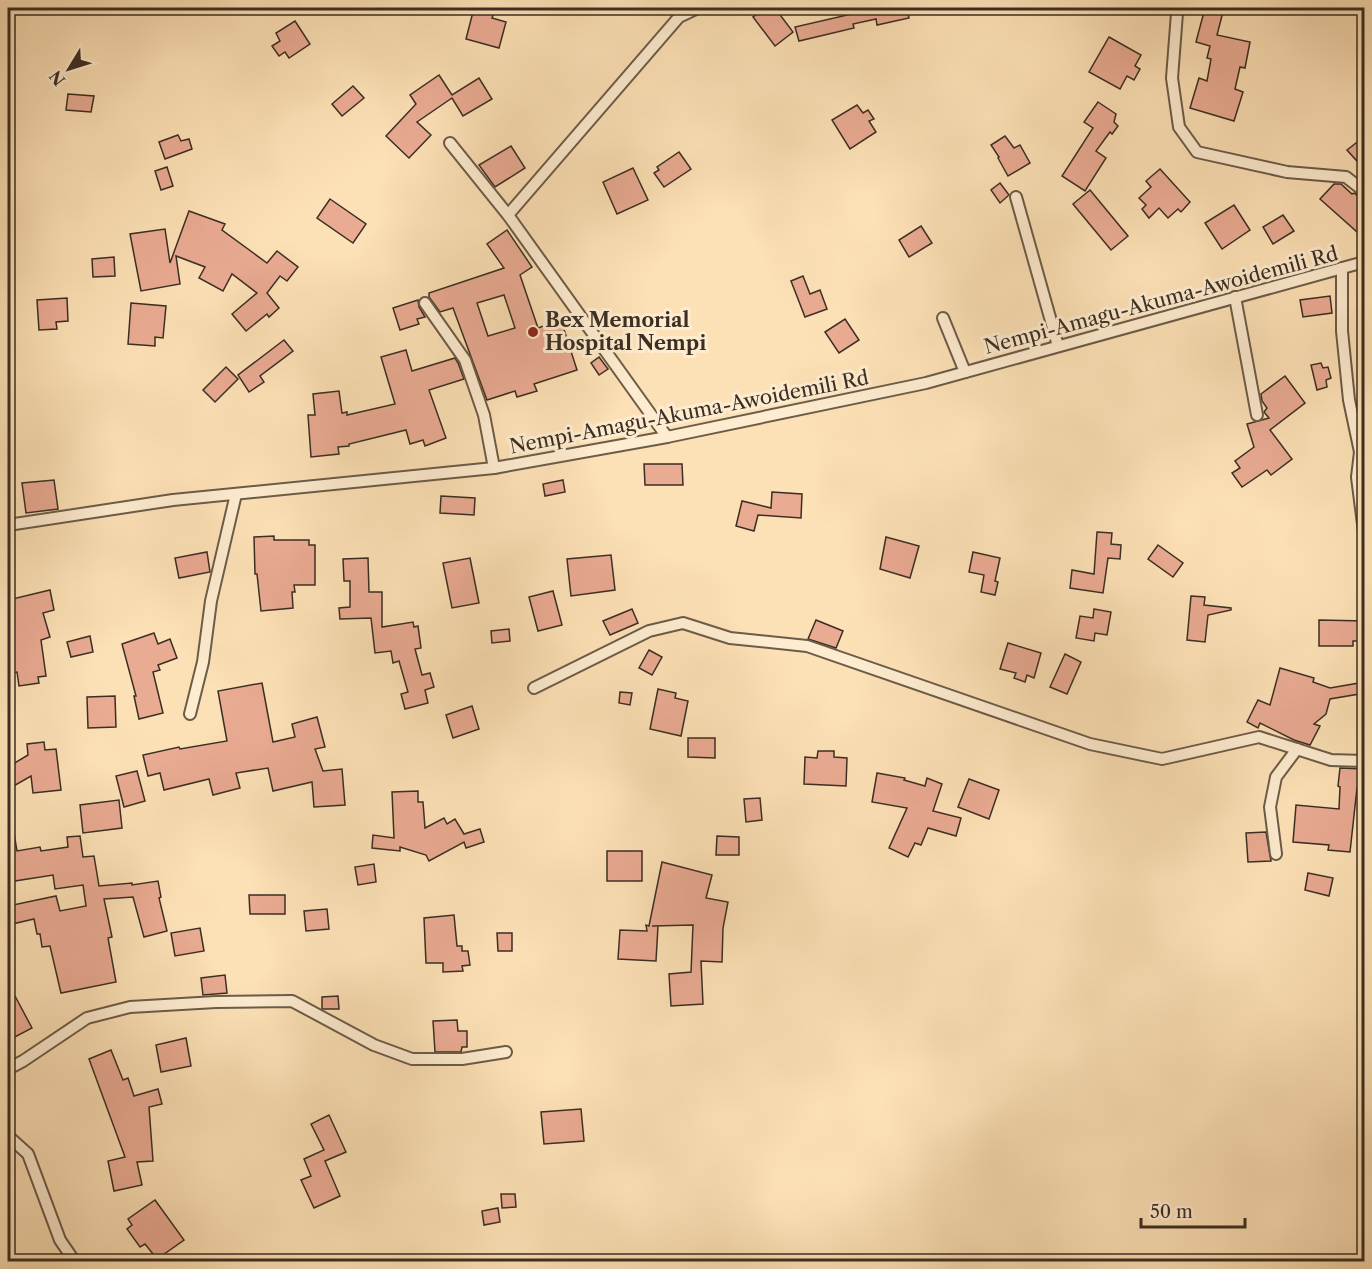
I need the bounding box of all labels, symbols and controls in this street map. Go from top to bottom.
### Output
north arrow [39,39,99,99]
text: N [45,67,69,90]
street label: Nempi-Amagu-Akuma-Awoidemili Rd [981,241,1341,359]
place label: Bex Memorial Hospital Nempi [545,308,706,355]
marker: Bex Memorial Hospital Nempi [526,325,540,339]
street label: Nempi-Amagu-Akuma-Awoidemili Rd [507,365,871,459]
scale bar [1141,1191,1244,1229]
text: 50 m [1150,1201,1193,1223]

